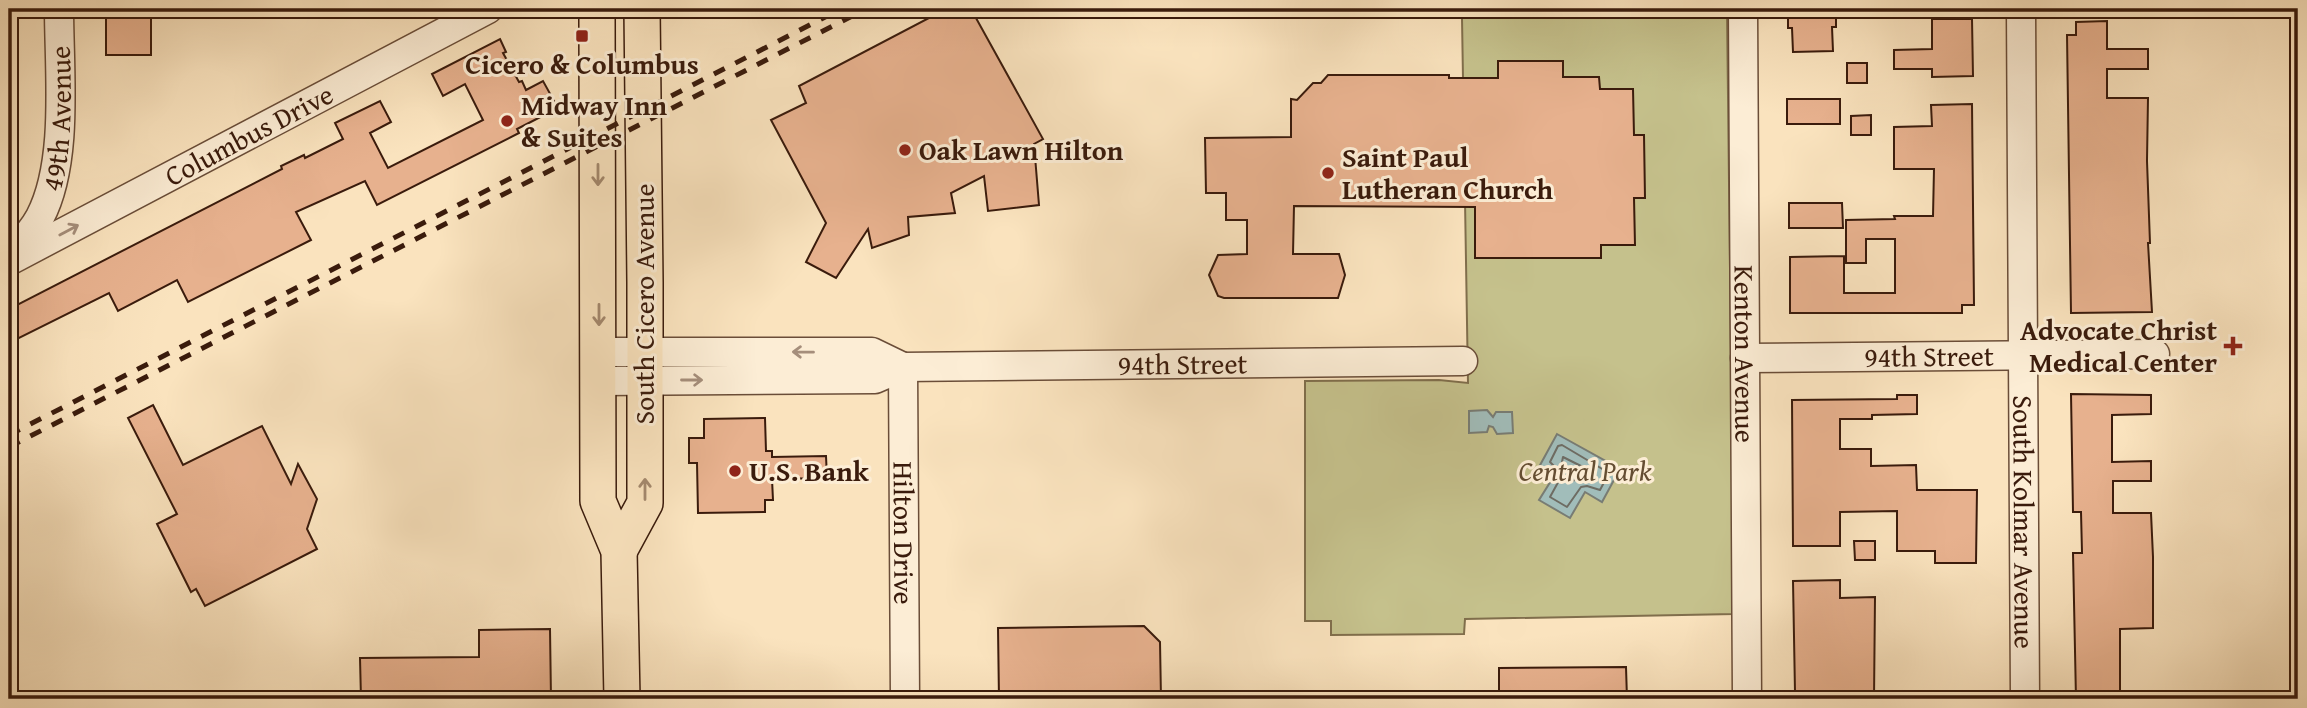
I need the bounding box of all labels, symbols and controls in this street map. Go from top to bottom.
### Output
marker: Cicero & Columbus [574,28,590,44]
place label: Cicero & Columbus [465,43,699,84]
street label: 49th Avenue [30,45,81,195]
street label: Columbus Drive [157,73,340,196]
place label: Midway Inn & Suites [521,84,667,157]
marker: Midway Inn & Suites [499,113,515,129]
place label: Oak Lawn Hilton [919,129,1124,170]
place label: Saint Paul Lutheran Church [1342,136,1554,209]
marker: Oak Lawn Hilton [897,142,913,158]
one-way arrow [591,163,605,186]
marker: Saint Paul Lutheran Church [1320,165,1336,181]
street label: South Cicero Avenue [623,183,664,425]
one-way arrow [58,222,79,236]
street label: Kenton Avenue [1724,265,1767,443]
one-way arrow [592,303,606,326]
place label: Advocate Christ Medical Center [2020,309,2217,382]
street label: 94th Street [1864,335,1994,377]
marker: Advocate Christ Medical Center [2223,336,2243,356]
street label: 94th Street [1117,342,1248,385]
one-way arrow [792,345,815,359]
one-way arrow [680,373,703,387]
street label: South Kolmar Avenue [2003,395,2046,649]
place label: U.S. Bank [749,450,870,491]
park label: Central Park [1519,450,1652,491]
street label: Hilton Drive [884,461,925,605]
marker: U.S. Bank [727,463,743,479]
one-way arrow [638,478,651,501]

